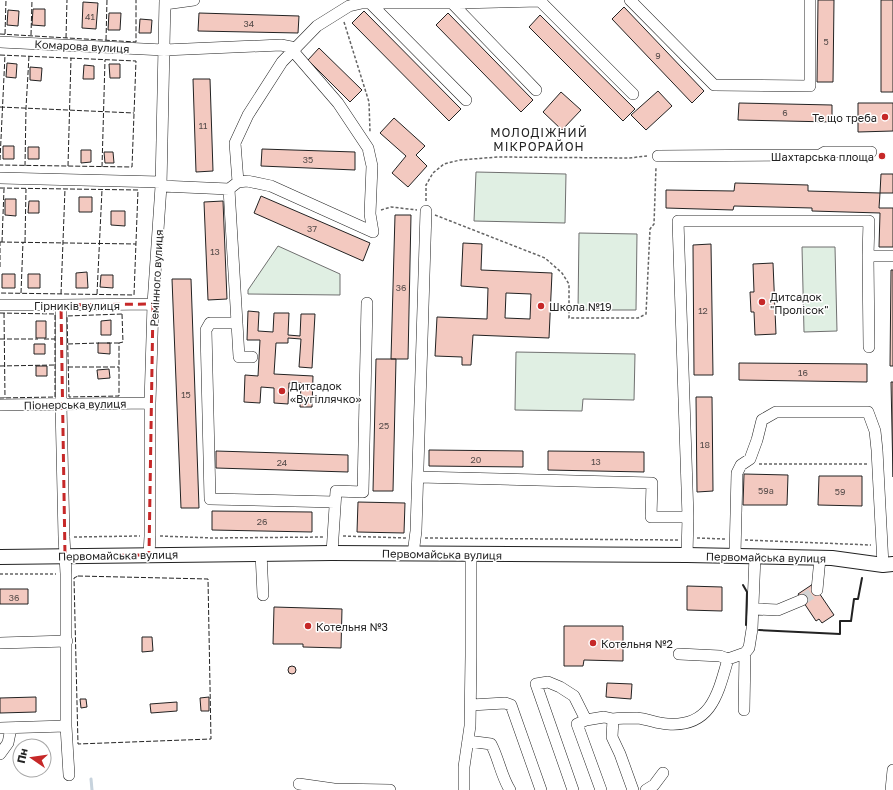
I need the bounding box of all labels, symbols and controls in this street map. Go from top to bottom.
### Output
house number: 41 [85,11,96,22]
house number: 34 [244,18,255,29]
house number: 5 [823,36,829,47]
street label: Комарова вулиця [34,37,130,55]
house number: 9 [655,50,661,61]
house number: 6 [782,107,788,118]
place label: Те що треба [812,111,877,124]
marker: Те що треба [880,112,890,122]
house number: 11 [199,120,208,131]
district label: МОЛОДІЖНИЙ МІКРОРАЙОН [490,125,588,154]
place label: Шахтарська площа [771,150,874,163]
marker: Шахтарська площа [877,151,887,161]
house number: 35 [303,154,313,165]
house number: 37 [307,223,317,234]
street label: Ремінного вулиця [147,229,165,327]
house number: 13 [210,246,220,257]
house number: 36 [396,282,406,293]
place label: Дитсадок "Пролісок" [770,290,829,316]
marker: Дитсадок "Пролісок" [757,297,767,307]
street label: Гірників вулиця [34,299,120,312]
place label: Школа №19 [549,300,612,313]
marker: Школа №19 [536,301,546,311]
house number: 12 [698,305,708,316]
house number: 16 [798,367,808,378]
place label: Дитсадок «Вугіллячко» [290,379,361,405]
marker: Дитсадок «Вугіллячко» [277,386,287,396]
house number: 15 [181,389,191,400]
street label: Піонерська вулиця [23,397,127,411]
house number: 25 [379,420,389,431]
house number: 18 [700,439,710,450]
house number: 20 [471,454,482,465]
house number: 13 [591,456,601,467]
house number: 24 [277,457,288,468]
house number: 59а [758,485,774,496]
house number: 59 [835,486,845,497]
house number: 26 [257,516,267,527]
street label: Первомайська вулиця [382,546,502,562]
street label: Первомайська вулиця [58,547,178,563]
street label: Первомайська вулиця [706,549,826,565]
house number: 36 [9,592,19,603]
place label: Котельня №3 [316,620,388,633]
marker: Котельня №3 [303,621,313,631]
place label: Котельня №2 [601,637,673,650]
marker: Котельня №2 [588,638,598,648]
north arrow [12,738,52,778]
text: Пн [14,747,30,764]

